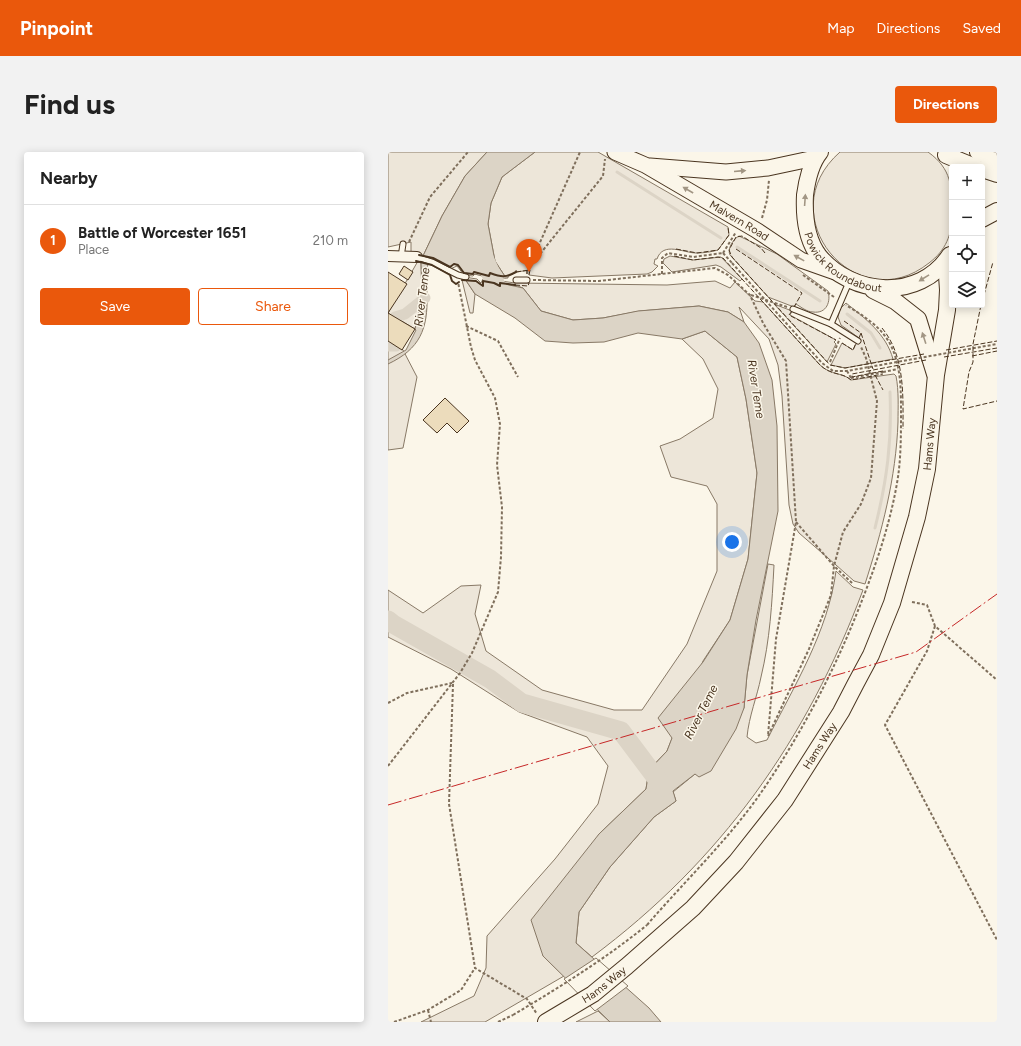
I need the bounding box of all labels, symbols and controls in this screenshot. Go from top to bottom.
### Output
text: Pinpoint [20,17,93,40]
text: Map [827,20,855,37]
text: Directions [877,20,940,37]
text: Saved [962,20,1001,37]
button: Directions [895,86,997,123]
text: Find us [24,87,115,121]
map controls [949,164,985,308]
button: + [949,164,985,200]
one-way arrow [734,167,746,174]
text: Nearby [40,168,98,188]
one-way arrow [682,187,694,194]
one-way arrow [802,194,809,206]
street label: Malvern Road [707,198,771,244]
button: − [949,200,985,236]
text: Battle of Worcester 1651 [78,224,247,242]
street label: Powick Roundabout [801,231,882,295]
text: 1 [50,233,56,248]
text: 210 m [313,233,348,248]
button: locate [949,236,985,272]
pin: 1 [516,239,542,272]
text: Place [78,242,109,257]
one-way arrow [793,254,804,261]
water label: River Teme [411,266,433,327]
button: layers [949,272,985,308]
one-way arrow [918,275,930,282]
button: Save [40,288,190,325]
button: Share [198,288,348,325]
one-way arrow [921,332,927,344]
water label: River Teme [744,359,768,420]
street label: Hams Way [921,417,939,471]
your location [722,532,742,552]
water label: River Teme [681,682,721,742]
street label: Hams Way [800,720,840,772]
street label: Hams Way [580,963,629,1006]

